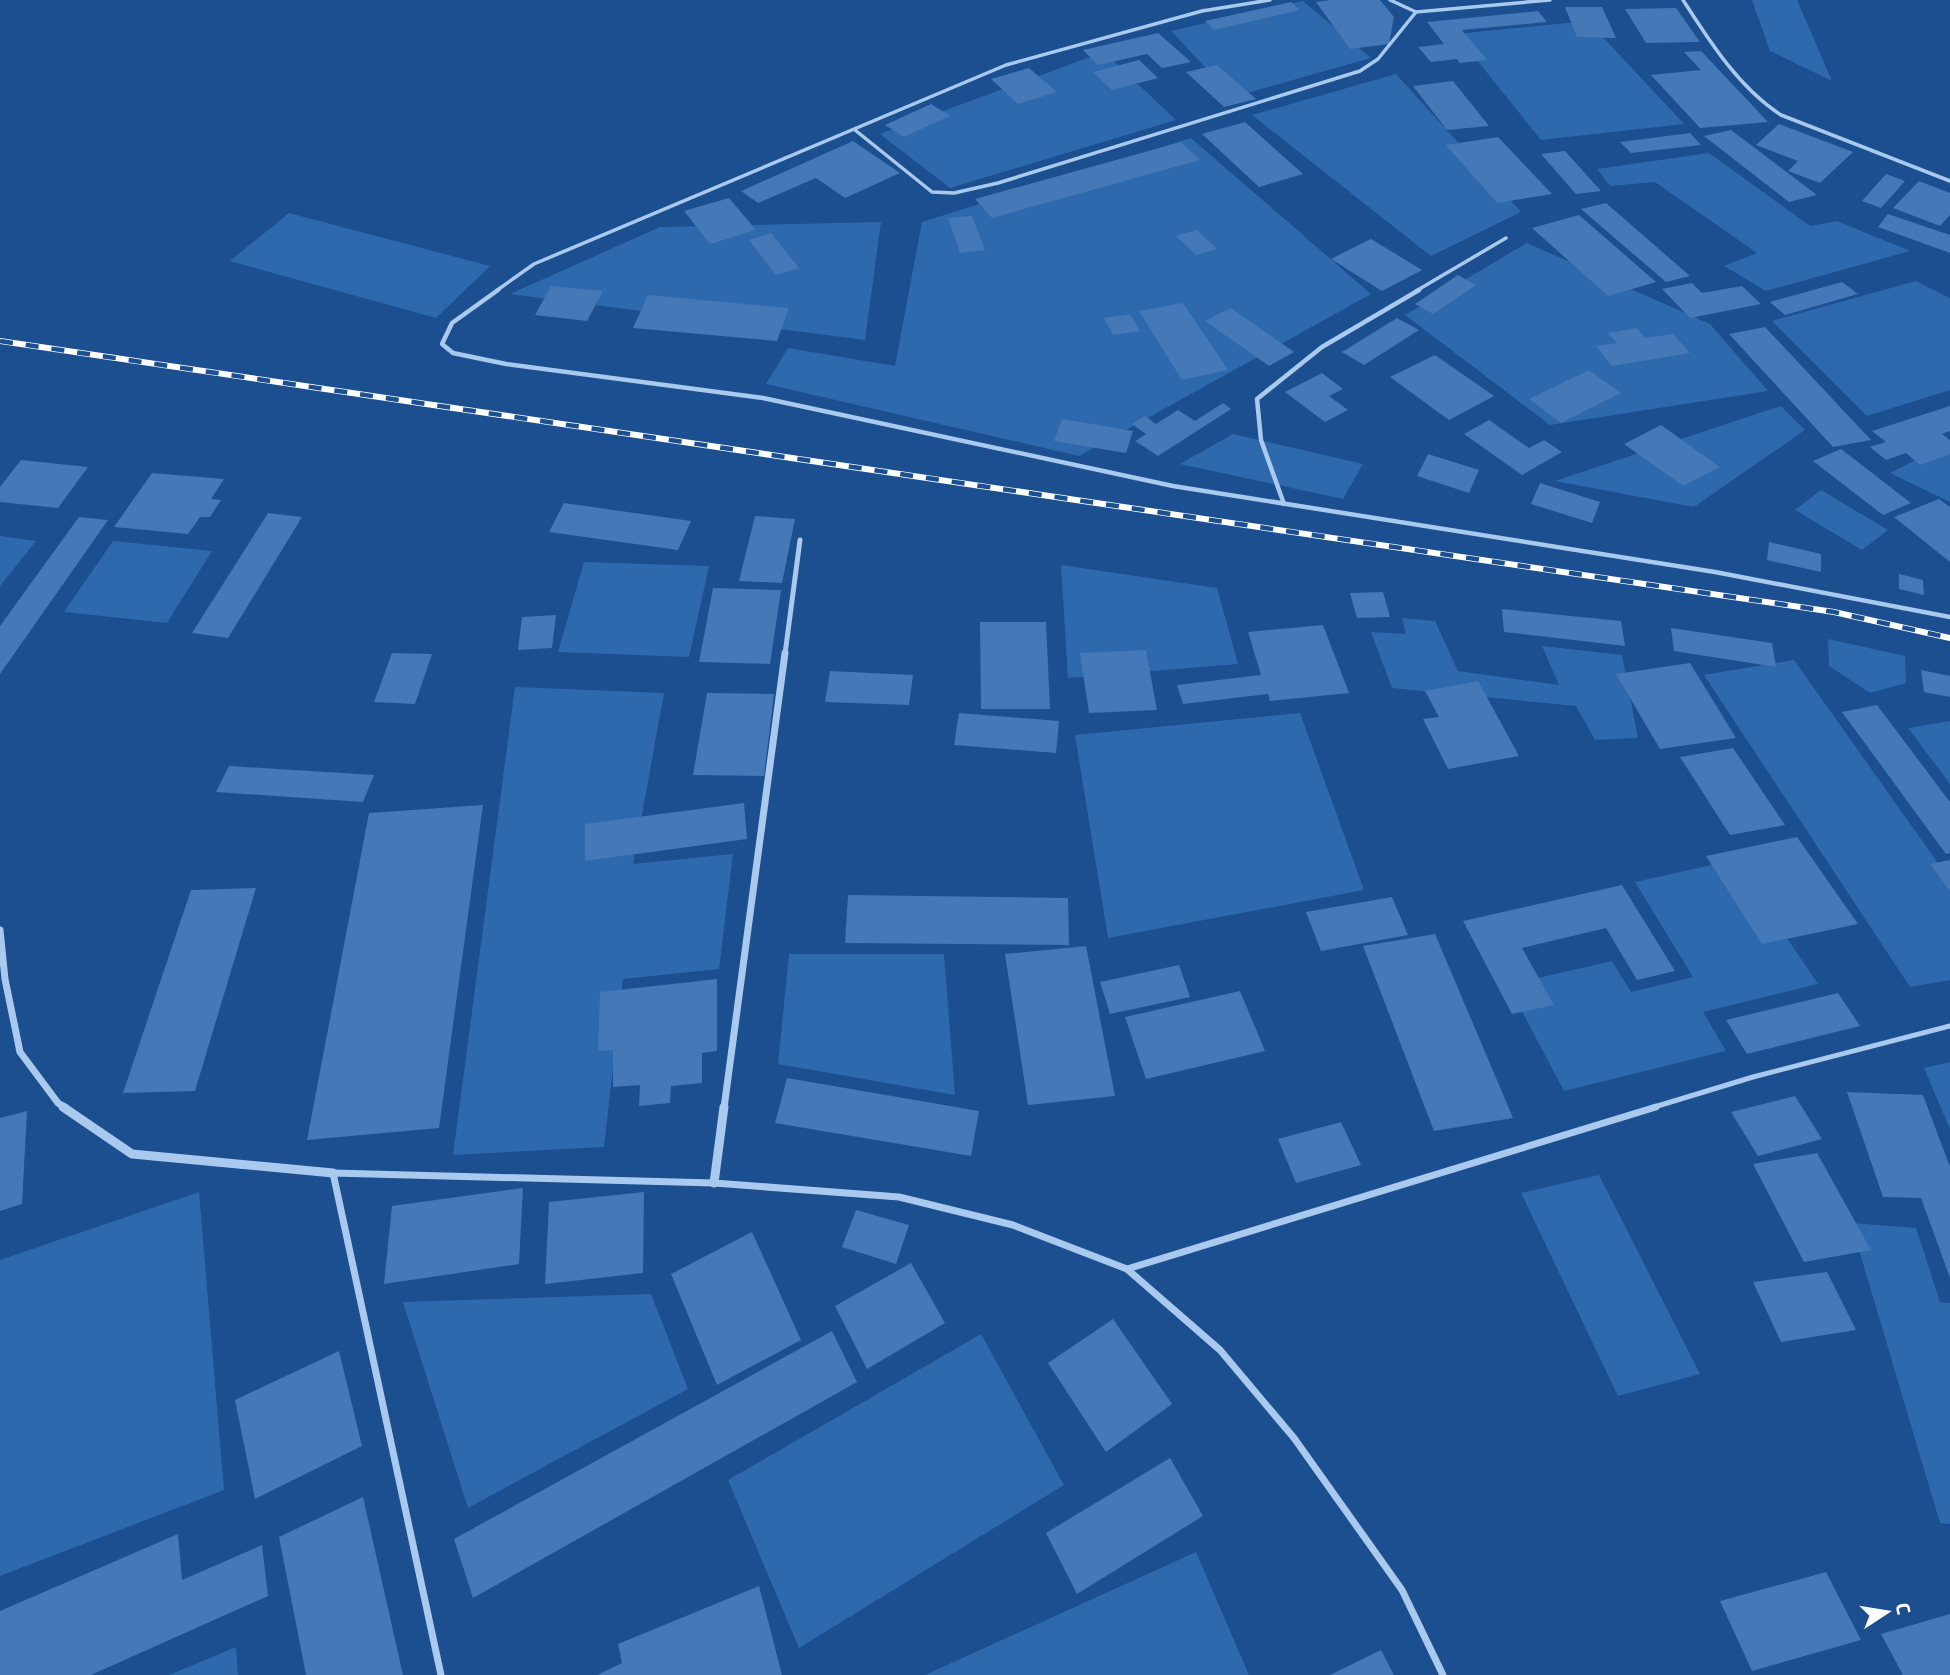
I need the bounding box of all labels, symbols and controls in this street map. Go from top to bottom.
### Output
north arrow [1852,1577,1922,1647]
text: С [1892,1600,1917,1616]

